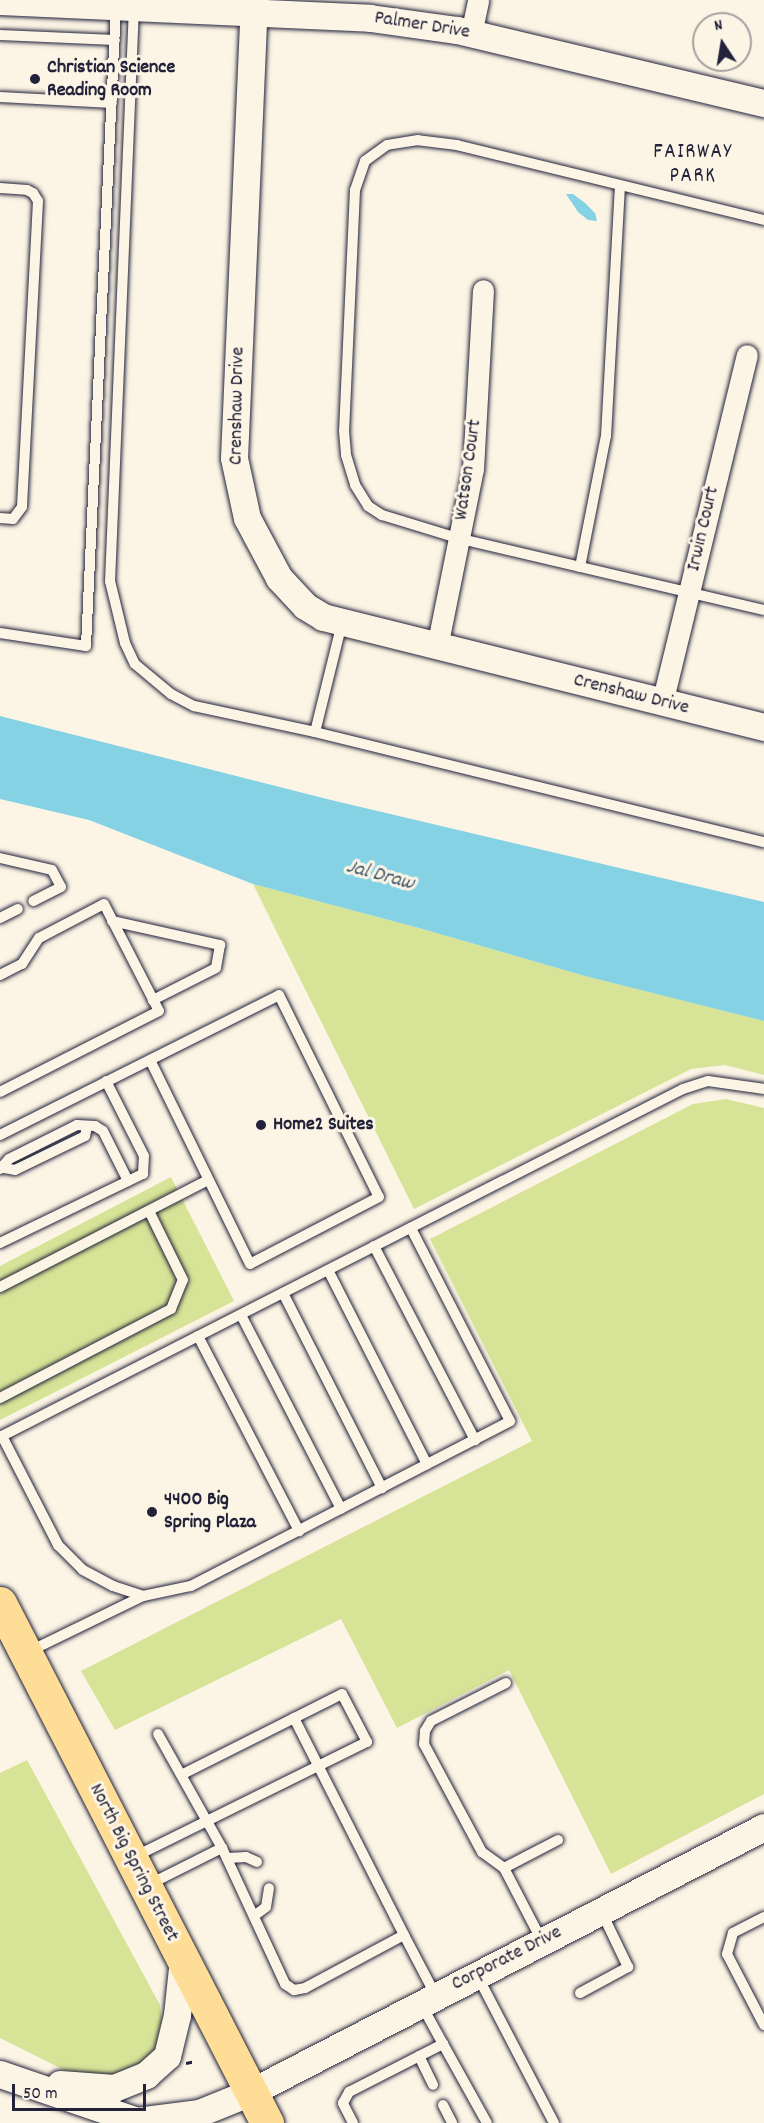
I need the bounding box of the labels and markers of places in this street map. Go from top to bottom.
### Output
place label: Christian Science Reading Room [47,56,175,103]
marker: Christian Science Reading Room [28,72,42,86]
place label: Home2 Suites [273,1113,374,1137]
marker: Home2 Suites [254,1118,268,1132]
place label: 4400 Big Spring Plaza [164,1488,256,1535]
marker: 4400 Big Spring Plaza [145,1505,159,1519]

